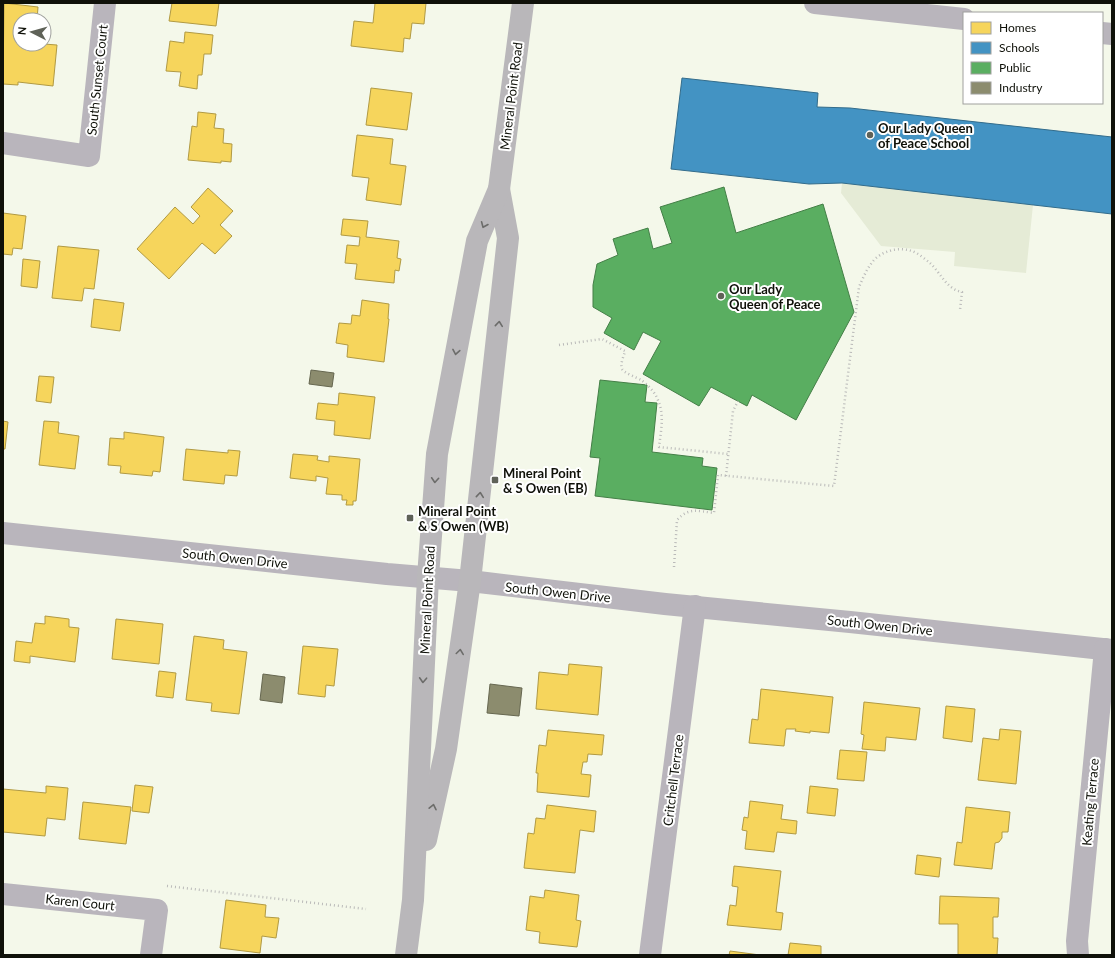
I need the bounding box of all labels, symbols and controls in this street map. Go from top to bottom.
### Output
north arrow [12,12,52,52]
legend [963,12,1103,104]
text: Homes [999,20,1036,35]
street label: South Sunset Court [83,23,111,136]
text: N [15,26,28,36]
text: Schools [999,40,1040,55]
street label: Mineral Point Road [496,41,526,151]
text: Public [999,60,1031,75]
text: Industry [999,80,1043,95]
place label: Our Lady Queen of Peace School [878,120,973,151]
marker: Our Lady Queen of Peace School [865,130,875,140]
one-way arrow [480,221,488,228]
place label: Our Lady Queen of Peace [729,281,820,312]
marker: Our Lady Queen of Peace [716,291,726,301]
one-way arrow [494,321,503,327]
one-way arrow [453,349,461,355]
place label: Mineral Point & S Owen (EB) [503,465,588,496]
marker: Mineral Point & S Owen (EB) [490,475,500,485]
one-way arrow [431,477,440,483]
one-way arrow [475,492,484,498]
place label: Mineral Point & S Owen (WB) [418,503,509,534]
marker: Mineral Point & S Owen (WB) [405,513,415,523]
street label: South Owen Drive [182,545,289,572]
street label: Mineral Point Road [416,545,438,655]
street label: South Owen Drive [505,579,612,606]
street label: South Owen Drive [827,612,934,639]
one-way arrow [455,648,464,655]
one-way arrow [419,677,427,683]
street label: Critchell Terrace [659,733,687,827]
street label: Keating Terrace [1078,757,1102,847]
one-way arrow [429,804,437,810]
street label: Karen Court [45,890,116,914]

